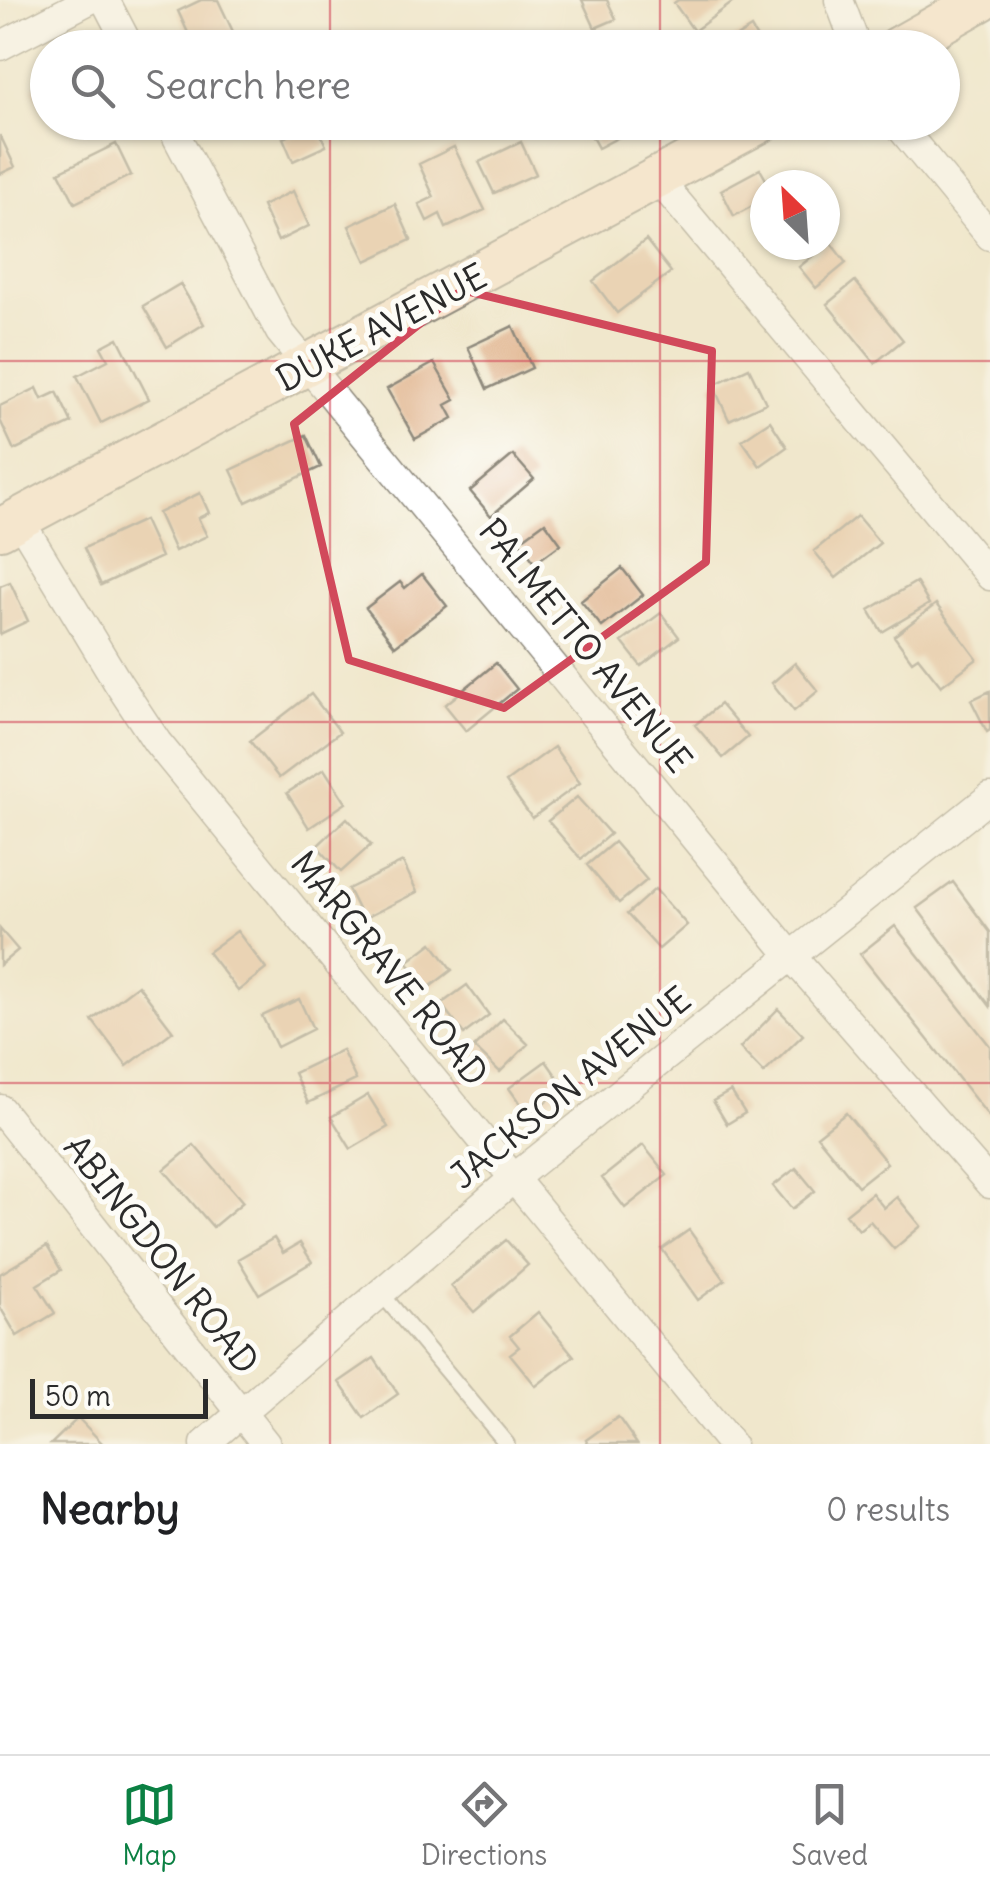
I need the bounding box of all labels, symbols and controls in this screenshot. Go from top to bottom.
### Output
search box [30,30,960,140]
icon: search [65,58,120,113]
text: Search here [145,62,351,109]
north arrow [750,170,840,260]
street label: DUKE AVENUE [268,253,494,401]
street label: PALMETTO AVENUE [470,509,702,781]
street label: MARGRAVE ROAD [282,842,498,1094]
street label: JACKSON AVENUE [441,977,699,1197]
street label: ABINGDON ROAD [55,1126,269,1382]
scale bar [30,1374,208,1418]
text: 50 m [45,1378,111,1414]
text: Nearby [40,1483,179,1535]
text: 0 results [826,1489,950,1530]
tab: Map [122,1777,177,1873]
tab: Directions [421,1777,547,1873]
tab: Saved [791,1777,868,1873]

